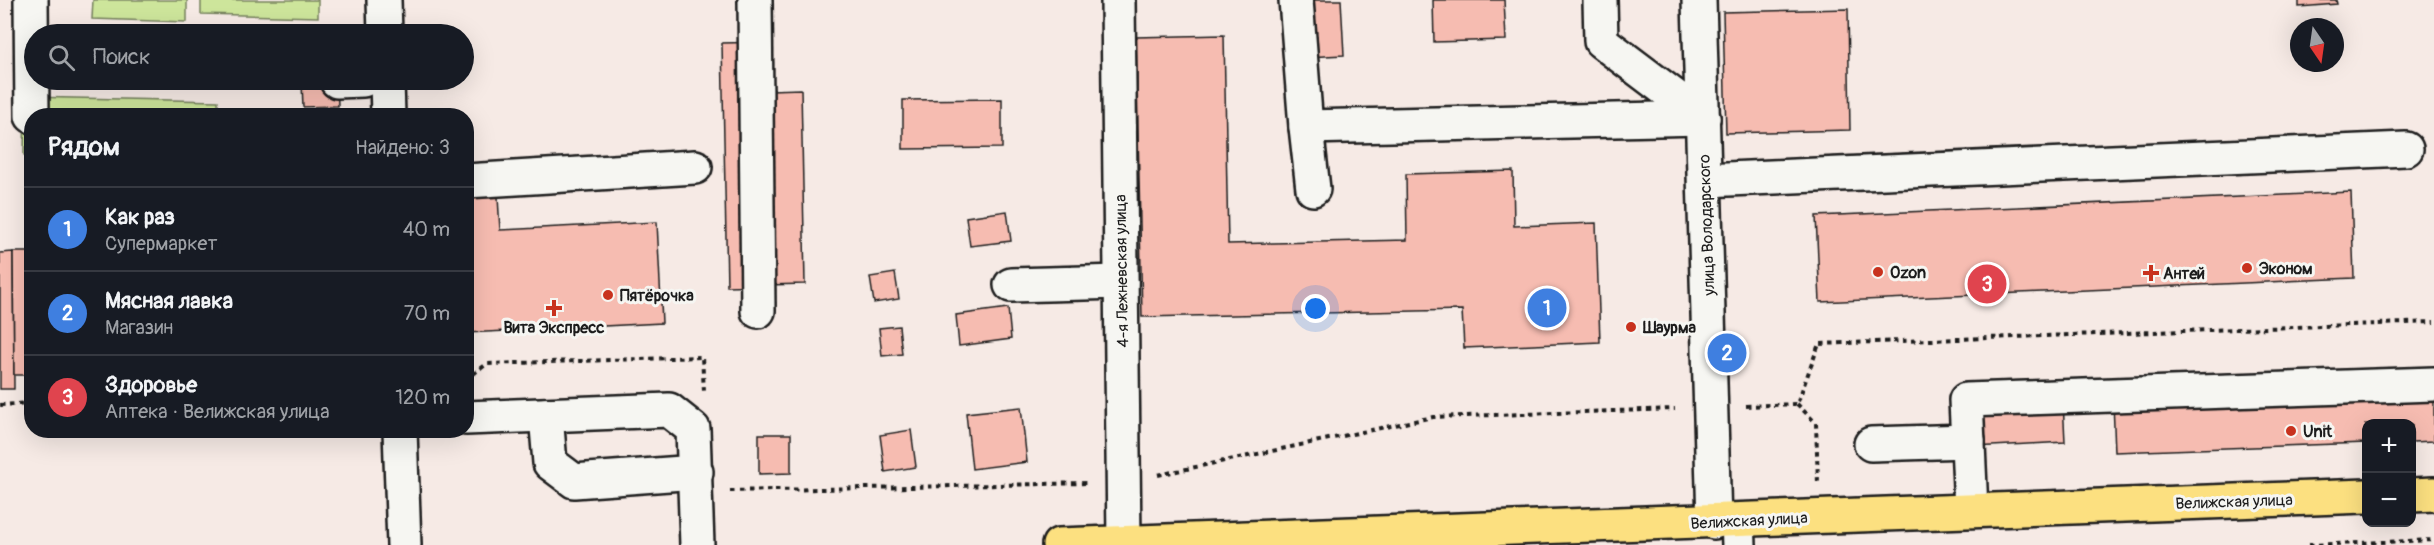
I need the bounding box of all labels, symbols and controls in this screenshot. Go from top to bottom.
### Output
north arrow [2290,18,2344,72]
search box [24,24,474,90]
icon: search [45,41,78,74]
text: Поиск [93,43,150,71]
text: Рядом [48,131,120,163]
text: Найдено: 3 [355,135,450,160]
street label: улица Володарского [1695,153,1719,297]
street label: 4-я Лежневская улица [1111,194,1133,348]
text: Как раз [105,203,175,231]
text: 1 [64,217,71,242]
text: 40 m [403,217,450,242]
text: Супермаркет [105,231,217,256]
place label: Эконом [2259,259,2313,279]
marker: Эконом [2240,261,2254,275]
pin: 3 [1968,262,2006,306]
place label: Ozon [1890,263,1926,283]
place label: Антей [2163,264,2205,284]
marker: Ozon [1871,265,1885,279]
marker: Антей [2144,266,2158,280]
place label: Пятёрочка [620,286,694,306]
pin: 1 [1528,286,1566,330]
text: Мясная лавка [105,287,233,315]
marker: Пятёрочка [601,288,615,302]
your location [1301,294,1330,323]
text: 2 [62,301,73,326]
text: 70 m [404,301,450,326]
marker: Вита Экспресс [547,301,561,315]
text: Магазин [105,315,173,340]
place label: Вита Экспресс [504,318,604,338]
place label: Шаурма [1642,318,1696,338]
marker: Шаурма [1624,320,1638,334]
pin: 2 [1708,330,1746,376]
text: Здоровье [105,371,197,399]
text: 3 [62,385,73,410]
text: 120 m [395,385,450,410]
text: Аптека · Велижская улица [105,399,330,424]
map controls [2362,419,2416,527]
button: + [2362,419,2416,473]
place label: Unit [2303,422,2332,442]
marker: Unit [2284,424,2298,438]
button: − [2362,473,2416,527]
street label: Велижская улица [2175,490,2293,514]
street label: Велижская улица [1690,508,1808,534]

